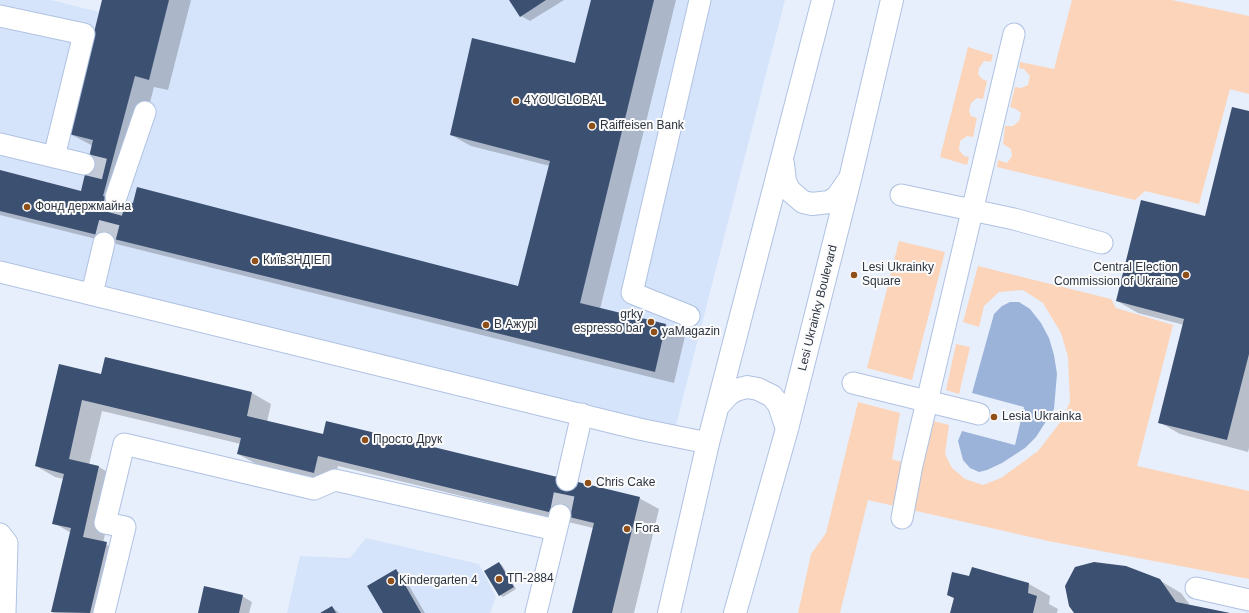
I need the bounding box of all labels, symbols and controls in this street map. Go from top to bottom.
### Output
place label: 4YOUGLOBAL [524,94,605,108]
marker: 4YOUGLOBAL [511,96,521,106]
place label: Raiffeisen Bank [600,119,684,133]
marker: Raiffeisen Bank [587,121,597,131]
place label: Фонд держмайна [35,200,131,214]
marker: Фонд держмайна [22,202,32,212]
street label: Lesi Ukrainky Boulevard [795,243,841,373]
place label: КиївЗНДІЕП [263,254,330,268]
marker: КиївЗНДІЕП [250,256,260,266]
place label: Lesi Ukrainky Square [862,261,934,289]
place label: Central Election Commission of Ukraine [1054,261,1178,289]
marker: Lesi Ukrainky Square [849,270,859,280]
marker: Central Election Commission of Ukraine [1181,270,1191,280]
place label: grky espresso bar [574,308,643,336]
marker: grky espresso bar [646,317,656,327]
place label: В Ажурі [494,318,537,332]
marker: В Ажурі [481,320,491,330]
place label: yaMagazin [662,325,720,339]
marker: yaMagazin [649,327,659,337]
place label: Lesia Ukrainka [1002,410,1081,424]
marker: Lesia Ukrainka [989,412,999,422]
place label: Просто Друк [373,433,442,447]
marker: Просто Друк [360,435,370,445]
place label: Chris Cake [596,476,655,490]
marker: Chris Cake [583,478,593,488]
place label: Fora [635,522,660,536]
marker: Fora [622,524,632,534]
place label: ТП-2884 [507,572,554,586]
place label: Kindergarten 4 [399,574,478,588]
marker: ТП-2884 [494,574,504,584]
marker: Kindergarten 4 [386,576,396,586]

